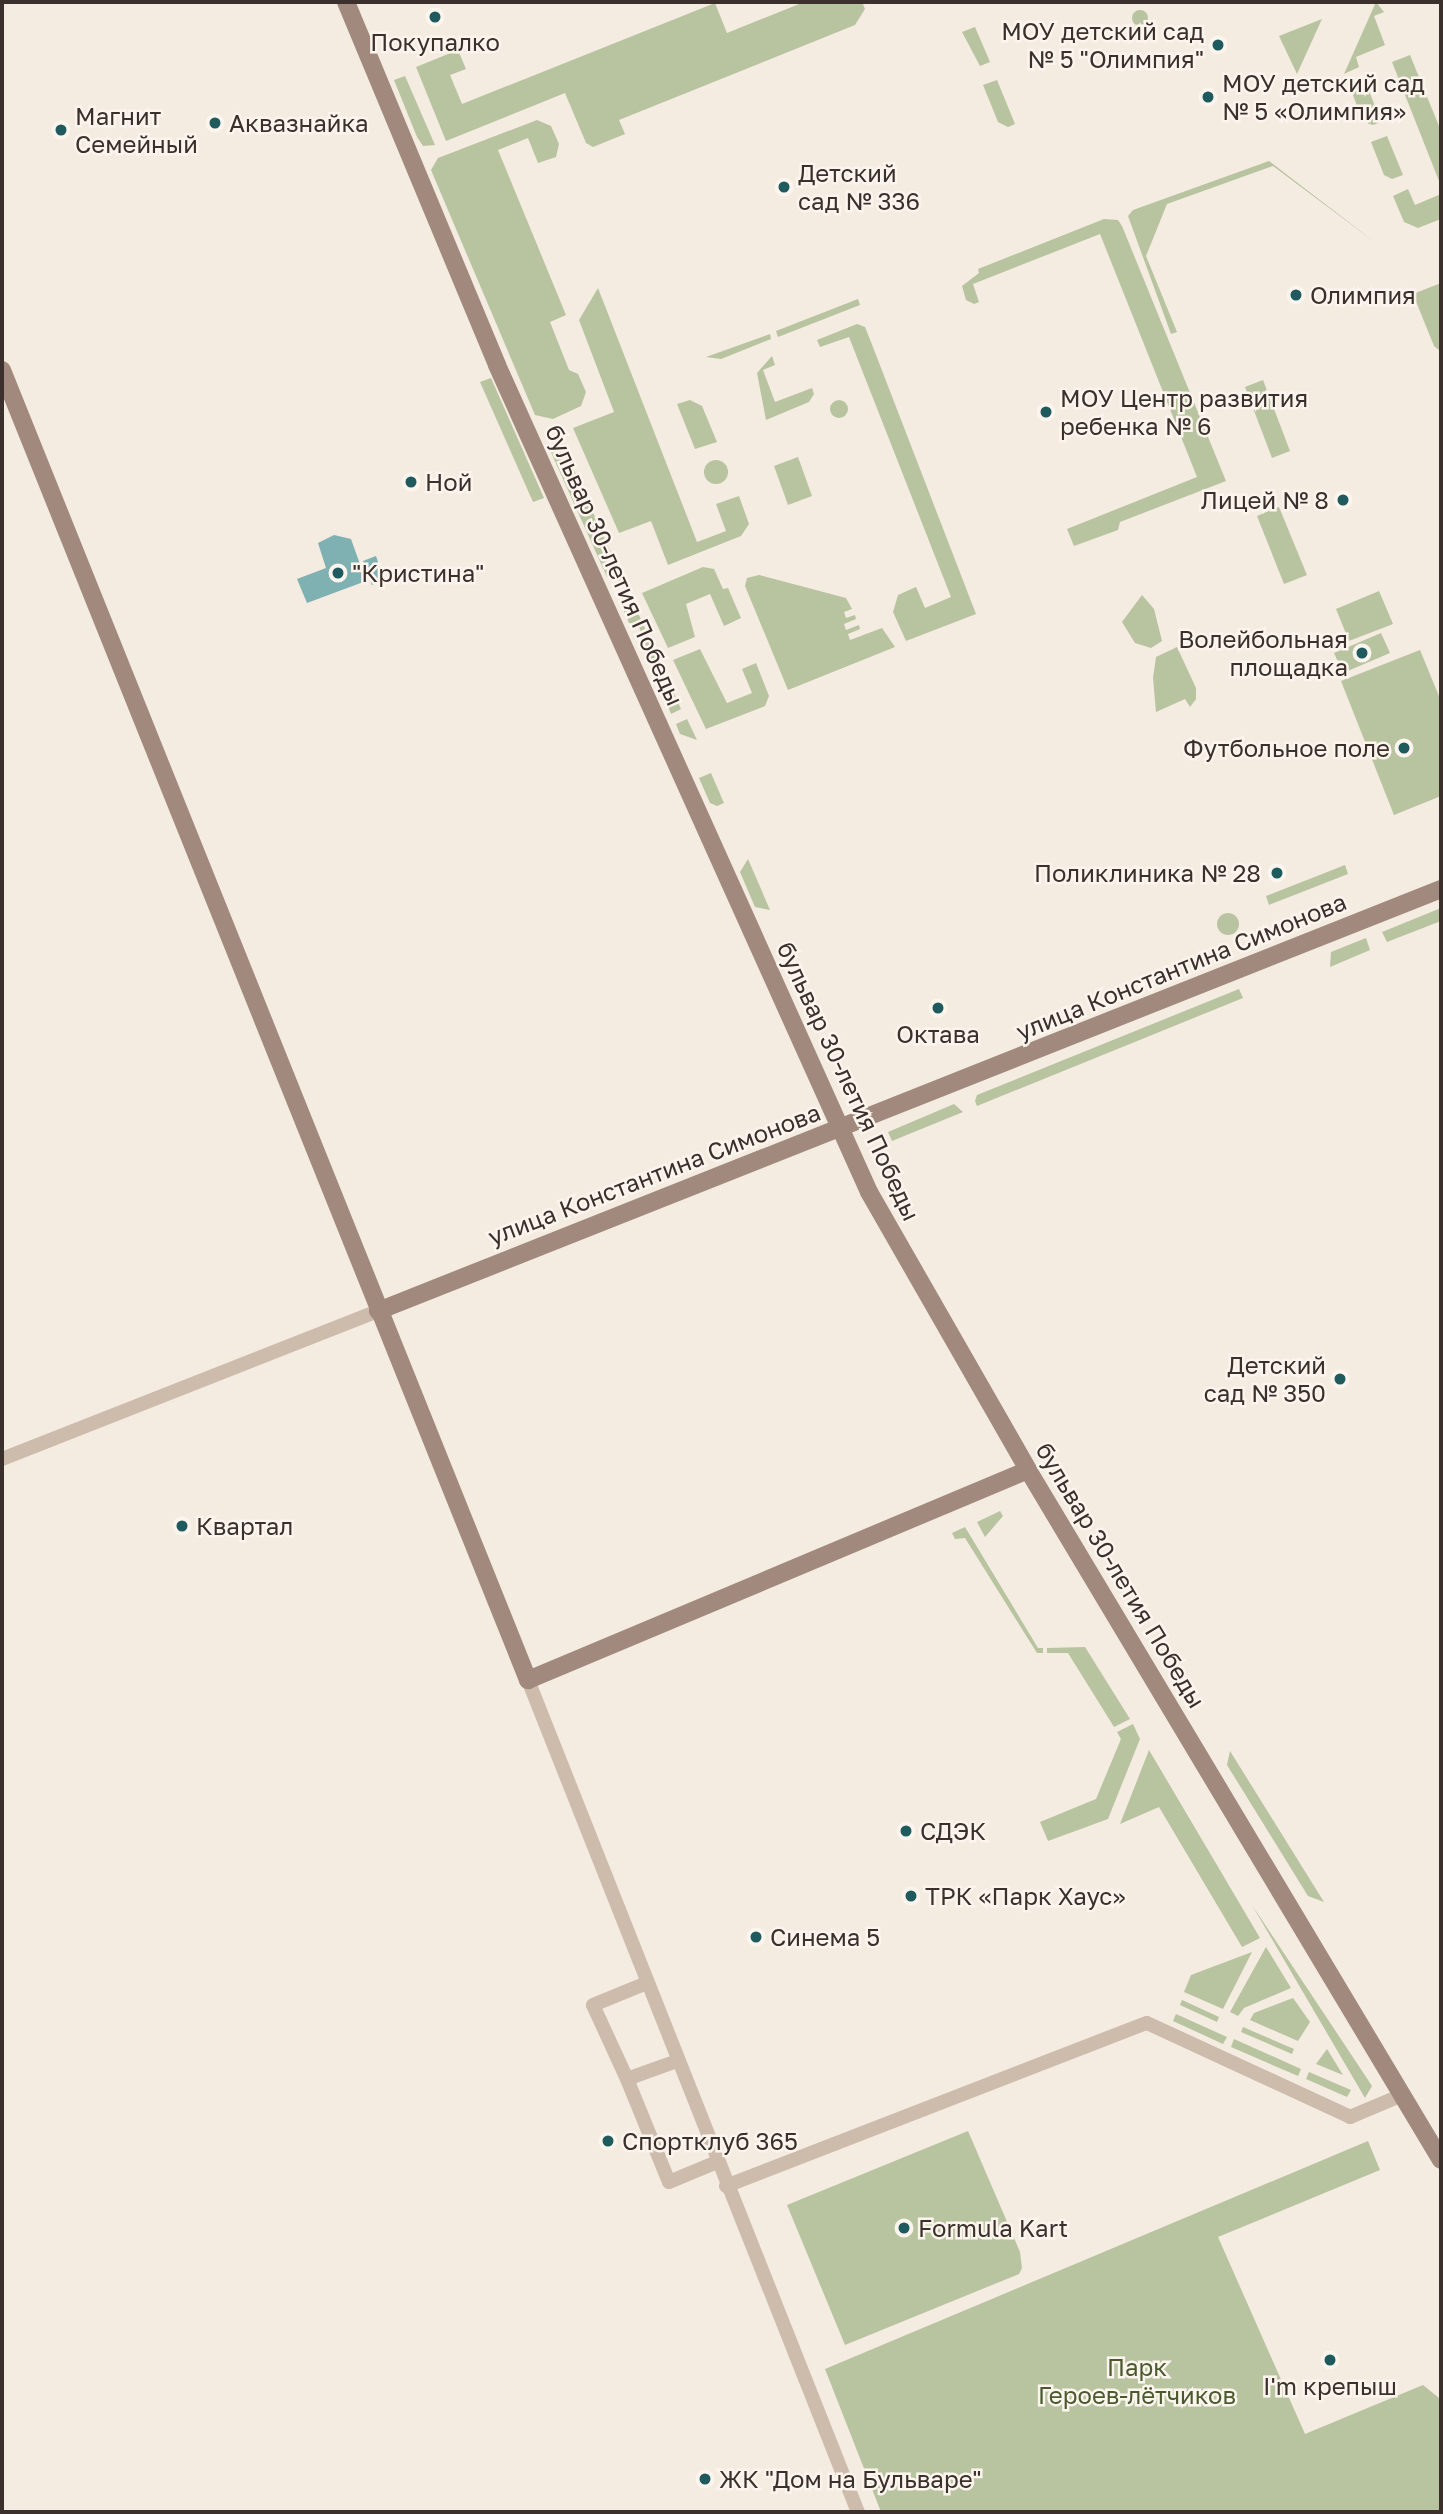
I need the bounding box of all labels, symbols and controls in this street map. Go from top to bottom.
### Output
marker: Покупалко [427,9,443,25]
place label: МОУ детский сад № 5 "Олимпия" [1001,17,1204,73]
place label: Покупалко [370,28,500,56]
marker: МОУ детский сад № 5 "Олимпия" [1210,37,1226,53]
place label: МОУ детский сад № 5 «Олимпия» [1222,69,1425,125]
marker: МОУ детский сад № 5 «Олимпия» [1200,89,1216,105]
place label: Магнит Семейный [75,102,198,158]
place label: Аквазнайка [229,109,369,137]
marker: Аквазнайка [207,115,223,131]
marker: Магнит Семейный [53,122,69,138]
place label: Детский сад № 336 [798,159,920,215]
marker: Детский сад № 336 [776,179,792,195]
place label: Олимпия [1310,281,1416,309]
marker: Олимпия [1288,287,1304,303]
place label: МОУ Центр развития ребенка № 6 [1060,384,1308,440]
marker: МОУ Центр развития ребенка № 6 [1038,404,1054,420]
street label: бульвар 30-летия Победы [540,420,690,710]
place label: Ной [425,468,472,496]
marker: Ной [403,474,419,490]
place label: Лицей № 8 [1201,486,1329,514]
marker: Лицей № 8 [1335,492,1351,508]
place label: "Кристина" [352,559,484,587]
marker: "Кристина" [330,565,346,581]
place label: Волейбольная площадка [1178,625,1348,681]
marker: Волейбольная площадка [1354,645,1370,661]
place label: Футбольное поле [1183,734,1390,762]
marker: Футбольное поле [1396,740,1412,756]
place label: Поликлиника № 28 [1034,859,1261,887]
marker: Поликлиника № 28 [1267,863,1287,883]
street label: улица Константина Симонова [1012,886,1350,1046]
street label: бульвар 30-летия Победы [772,937,926,1225]
marker: Октава [930,1000,946,1016]
place label: Октава [896,1020,980,1048]
street label: улица Константина Симонова [484,1097,824,1251]
place label: Детский сад № 350 [1204,1351,1326,1407]
marker: Детский сад № 350 [1332,1371,1348,1387]
street label: бульвар 30-летия Победы [1030,1437,1212,1713]
place label: Квартал [196,1512,293,1540]
marker: Квартал [174,1518,190,1534]
place label: СДЭК [920,1817,986,1845]
marker: СДЭК [898,1823,914,1839]
place label: ТРК «Парк Хаус» [925,1882,1126,1910]
marker: ТРК «Парк Хаус» [903,1888,919,1904]
place label: Синема 5 [770,1923,880,1951]
marker: Синема 5 [748,1929,764,1945]
place label: Спортклуб 365 [622,2127,798,2155]
marker: Спортклуб 365 [600,2133,616,2149]
place label: Formula Kart [918,2214,1068,2242]
marker: Formula Kart [896,2220,912,2236]
marker: I'm крепыш [1322,2352,1338,2368]
park label: Парк Героев-лётчиков [1038,2353,1236,2409]
place label: I'm крепыш [1263,2372,1397,2400]
place label: ЖК "Дом на Бульваре" [719,2465,982,2493]
marker: ЖК "Дом на Бульваре" [697,2471,713,2487]

